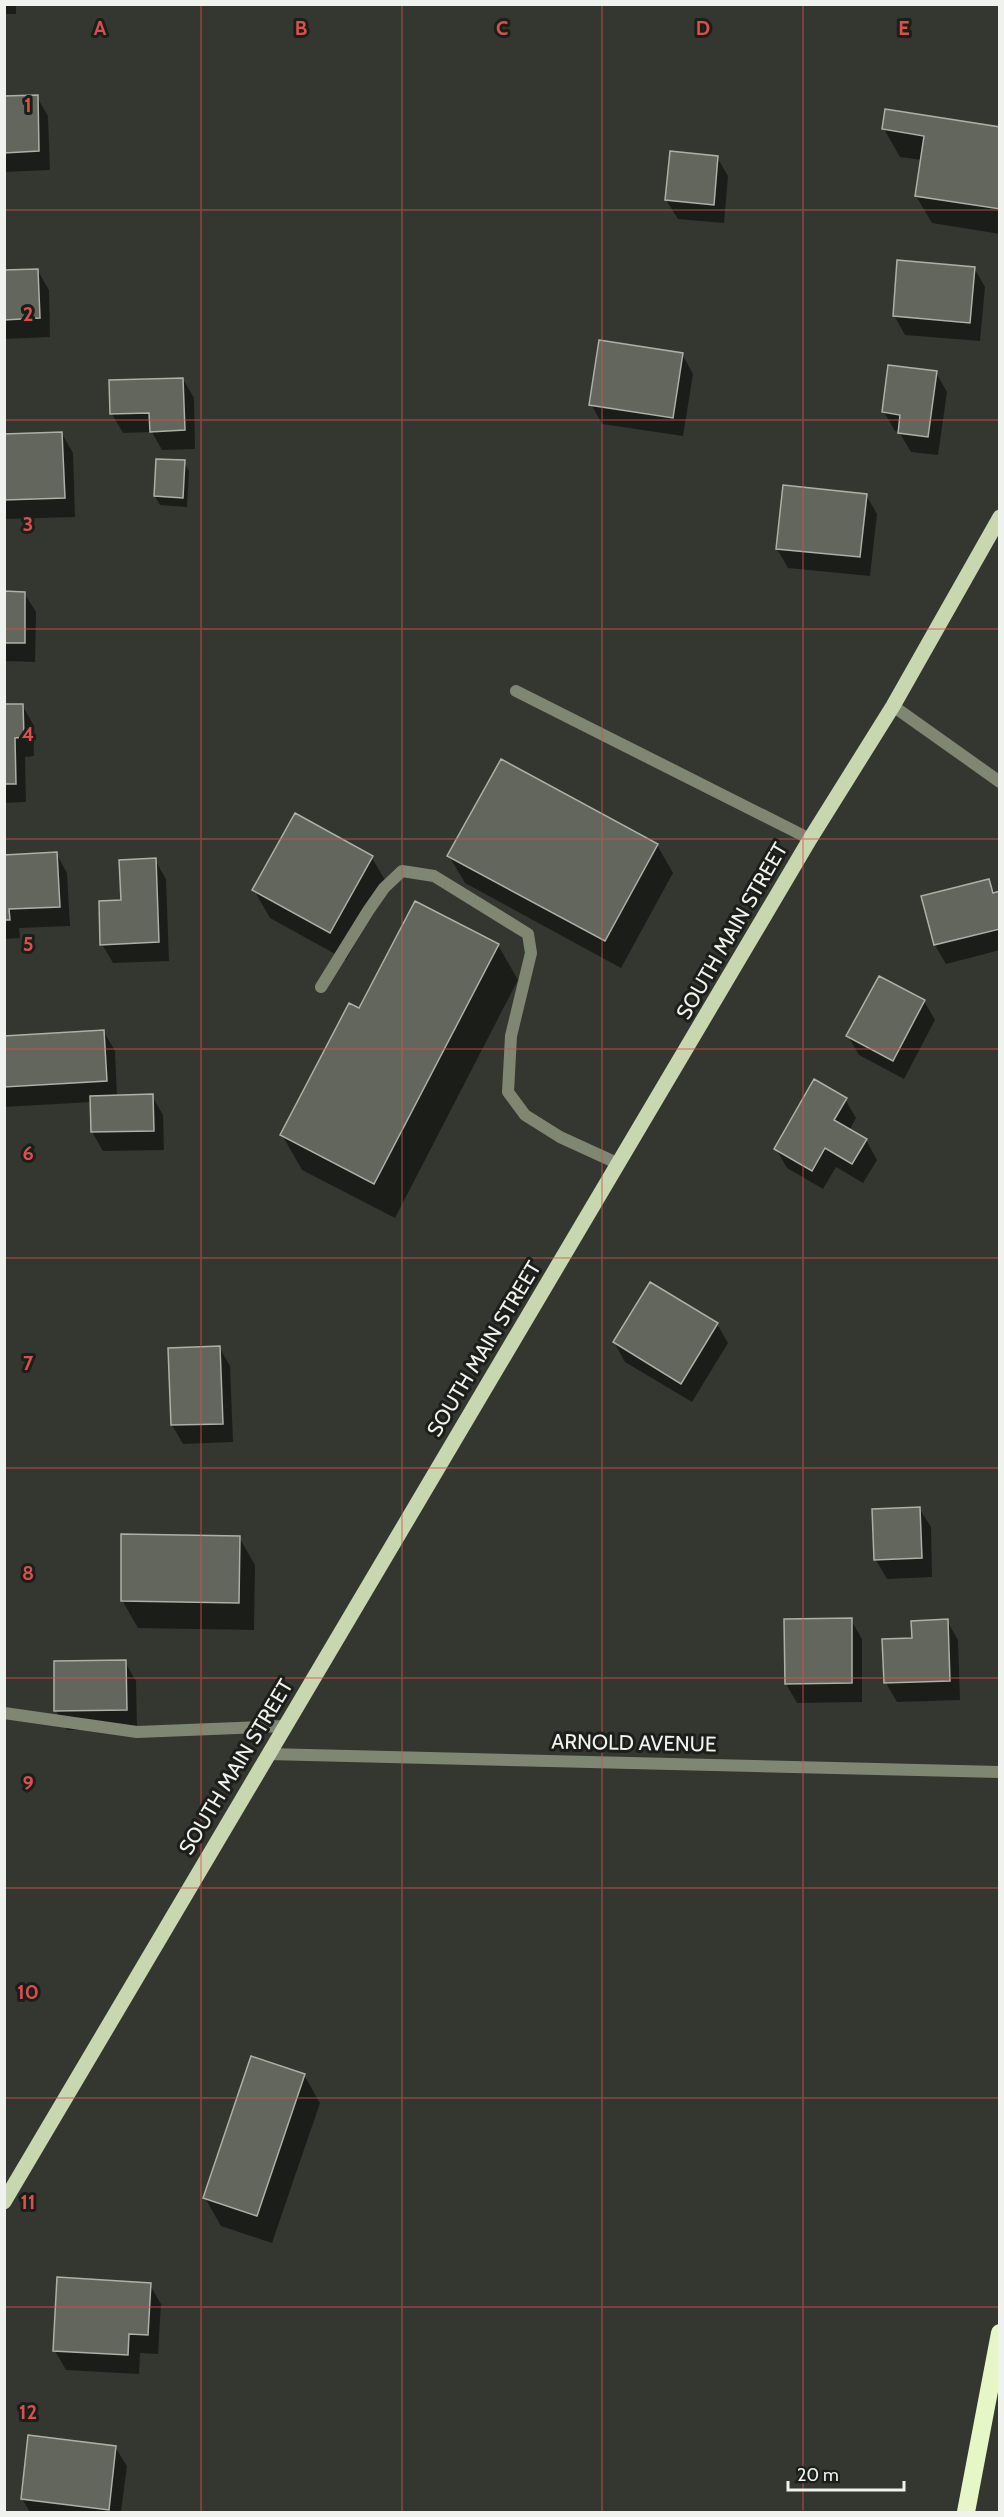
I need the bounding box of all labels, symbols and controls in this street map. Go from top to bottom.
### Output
text: A [94,16,107,40]
text: B [295,16,307,40]
text: C [496,16,508,40]
text: D [696,16,710,40]
text: E [898,16,910,40]
text: 1 [24,93,32,117]
text: 2 [23,302,33,326]
text: 3 [23,512,33,536]
text: 4 [22,722,34,746]
street label: SOUTH MAIN STREET [671,838,792,1024]
text: 5 [23,932,33,956]
text: 6 [22,1141,34,1165]
street label: SOUTH MAIN STREET [421,1257,546,1441]
text: 7 [23,1351,34,1375]
text: 8 [22,1561,34,1585]
street label: SOUTH MAIN STREET [173,1675,298,1859]
street label: ARNOLD AVENUE [551,1729,717,1756]
text: 9 [22,1771,34,1795]
text: 10 [17,1980,39,2004]
text: 11 [21,2190,35,2214]
text: 12 [19,2400,37,2424]
scale bar [788,2454,904,2492]
text: 20 m [797,2464,839,2486]

